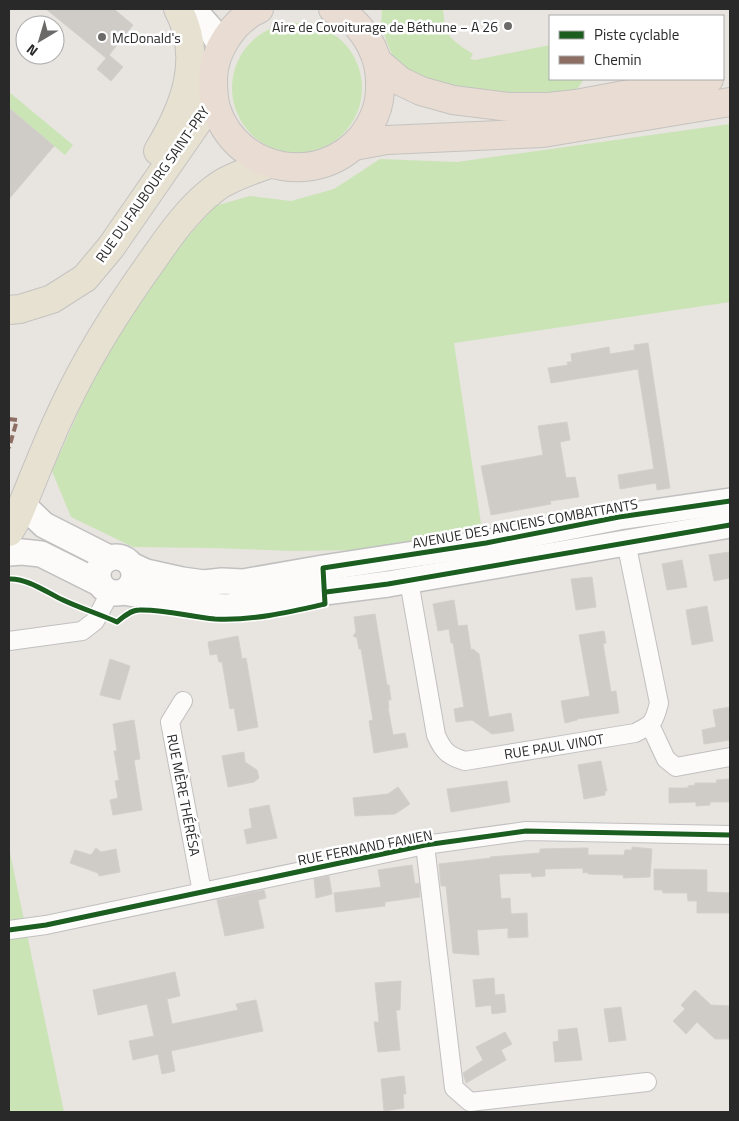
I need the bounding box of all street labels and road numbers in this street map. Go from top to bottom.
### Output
street label: RUE DU FAUBOURG SAINT-PRY [90,101,214,266]
street label: AVENUE DES ANCIENS COMBATTANTS [411,493,639,553]
street label: RUE PAUL VINOT [503,728,606,764]
street label: RUE MÈRE THÉRÉSA [162,732,206,859]
street label: RUE FERNAND FANIEN [296,824,434,870]

